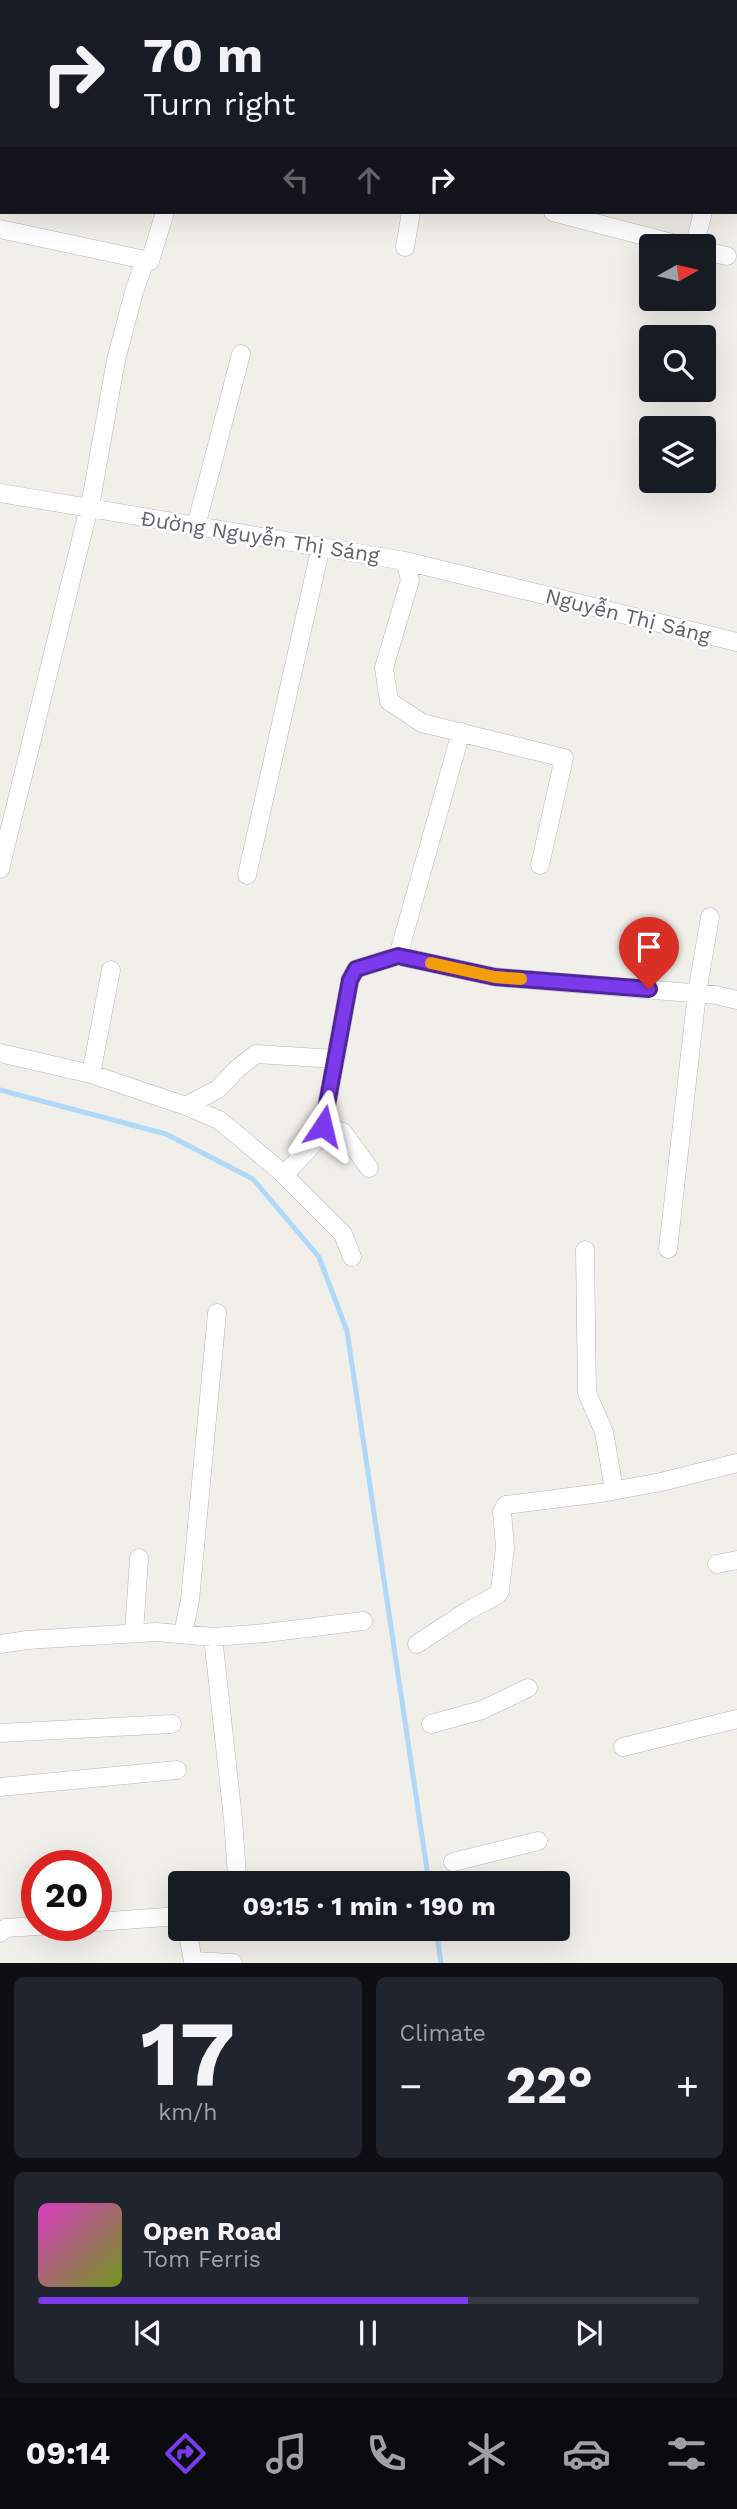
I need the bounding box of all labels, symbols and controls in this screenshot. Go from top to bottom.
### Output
text: 70 m [143,26,263,84]
icon: right [28,28,119,119]
text: Turn right [143,85,295,123]
icon: left [277,161,315,199]
icon: ahead [350,161,388,199]
icon: right [423,161,461,199]
north arrow [639,234,716,312]
map controls [639,234,716,493]
button: search [639,325,716,402]
button: layers [639,416,716,493]
street label: Đường Nguyễn Thị Sáng [139,505,382,568]
street label: Nguyễn Thị Sáng [543,583,714,648]
pin [619,917,679,989]
icon: arrive [630,928,668,966]
position arrow [286,1089,360,1163]
speed limit sign: 20 [21,1850,112,1941]
text: 09:15 · 1 min · 190 m [242,1891,496,1921]
text: 17 [140,2000,235,2107]
text: Climate [400,2020,486,2047]
text: 22° [505,2055,593,2116]
text: − [400,2064,422,2108]
text: + [676,2064,699,2108]
text: km/h [158,2099,217,2126]
text: Open Road [143,2216,281,2246]
text: Tom Ferris [143,2246,261,2273]
icon: previous [129,2314,167,2352]
icon: pause [349,2314,387,2352]
icon: next [570,2314,608,2352]
icon: directions [161,2429,210,2478]
icon: music [262,2429,311,2478]
icon: phone [362,2429,411,2478]
icon: climate [462,2429,511,2478]
icon: car [562,2429,611,2478]
icon: filters [662,2429,711,2478]
text: 09:14 [26,2434,110,2472]

